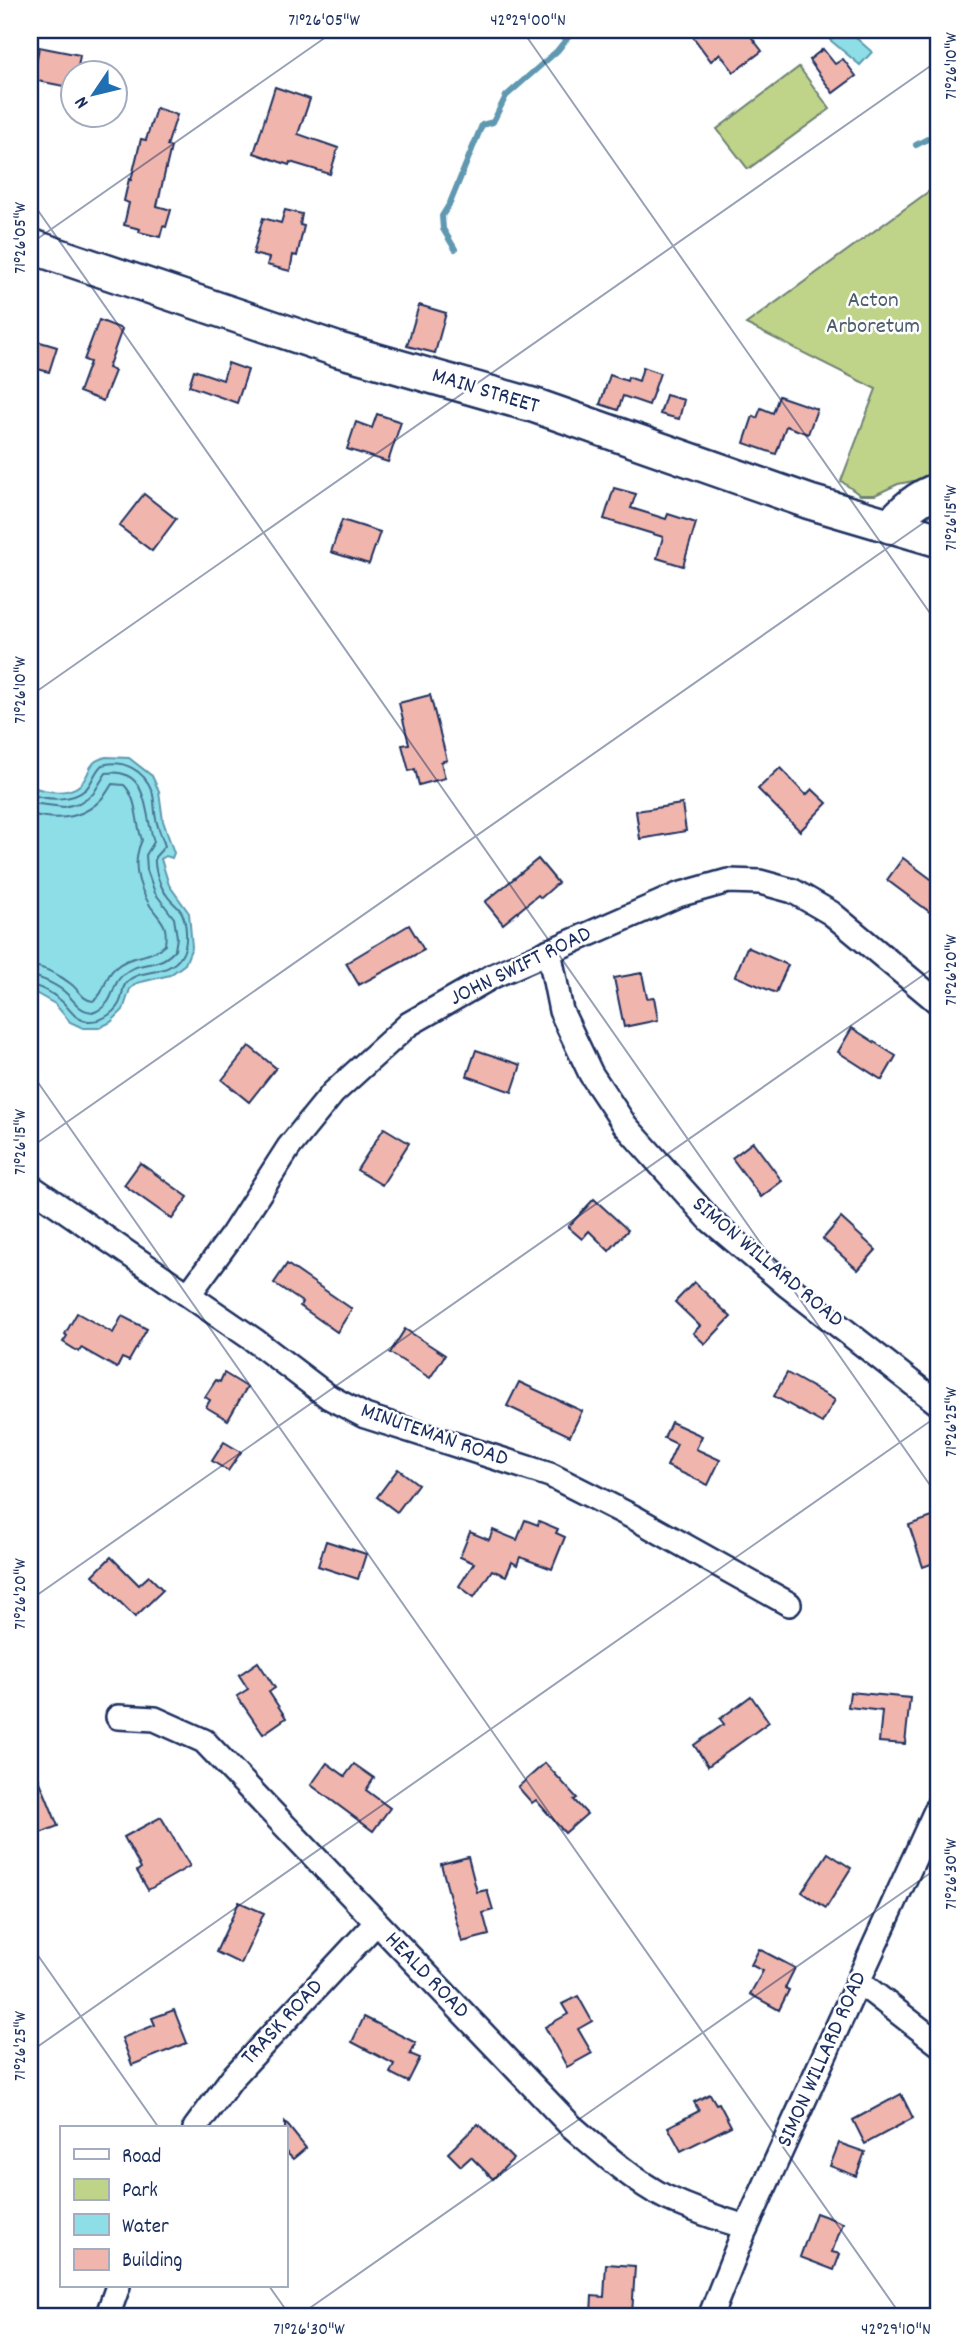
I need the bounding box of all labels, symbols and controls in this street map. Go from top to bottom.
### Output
text: 71°26'05"W [288,9,361,34]
text: 42°29'00"N [490,9,566,34]
text: 71°26'10"W [940,32,965,100]
north arrow [60,60,130,130]
text: N [69,90,97,113]
text: 71°26'05"W [9,201,34,274]
park label: Acton Arboretum [826,285,920,344]
street label: MAIN STREET [427,360,543,424]
text: 71°26'15"W [940,484,965,551]
text: 71°26'10"W [9,656,34,724]
street label: JOHN SWIFT ROAD [445,918,598,1016]
text: 71°26'20"W [940,934,965,1006]
text: 71°26'15"W [9,1108,34,1175]
street label: SIMON WILLARD ROAD [684,1189,850,1337]
text: 71°26'25"W [940,1386,965,1457]
street label: MINUTEMAN ROAD [356,1395,512,1477]
text: 71°26'20"W [9,1558,34,1630]
text: 71°26'30"W [940,1838,965,1910]
street label: HEALD ROAD [376,1925,476,2027]
street label: SIMON WILLARD ROAD [769,1967,877,2153]
street label: TRASK ROAD [234,1972,332,2074]
text: 71°26'25"W [9,2010,34,2081]
legend [60,2126,287,2288]
text: Road [122,2143,161,2173]
text: Park [122,2177,158,2207]
text: Water [122,2213,169,2243]
text: Building [122,2247,182,2277]
text: 71°26'30"W [273,2318,345,2343]
text: 42°29'10"N [861,2318,931,2343]

